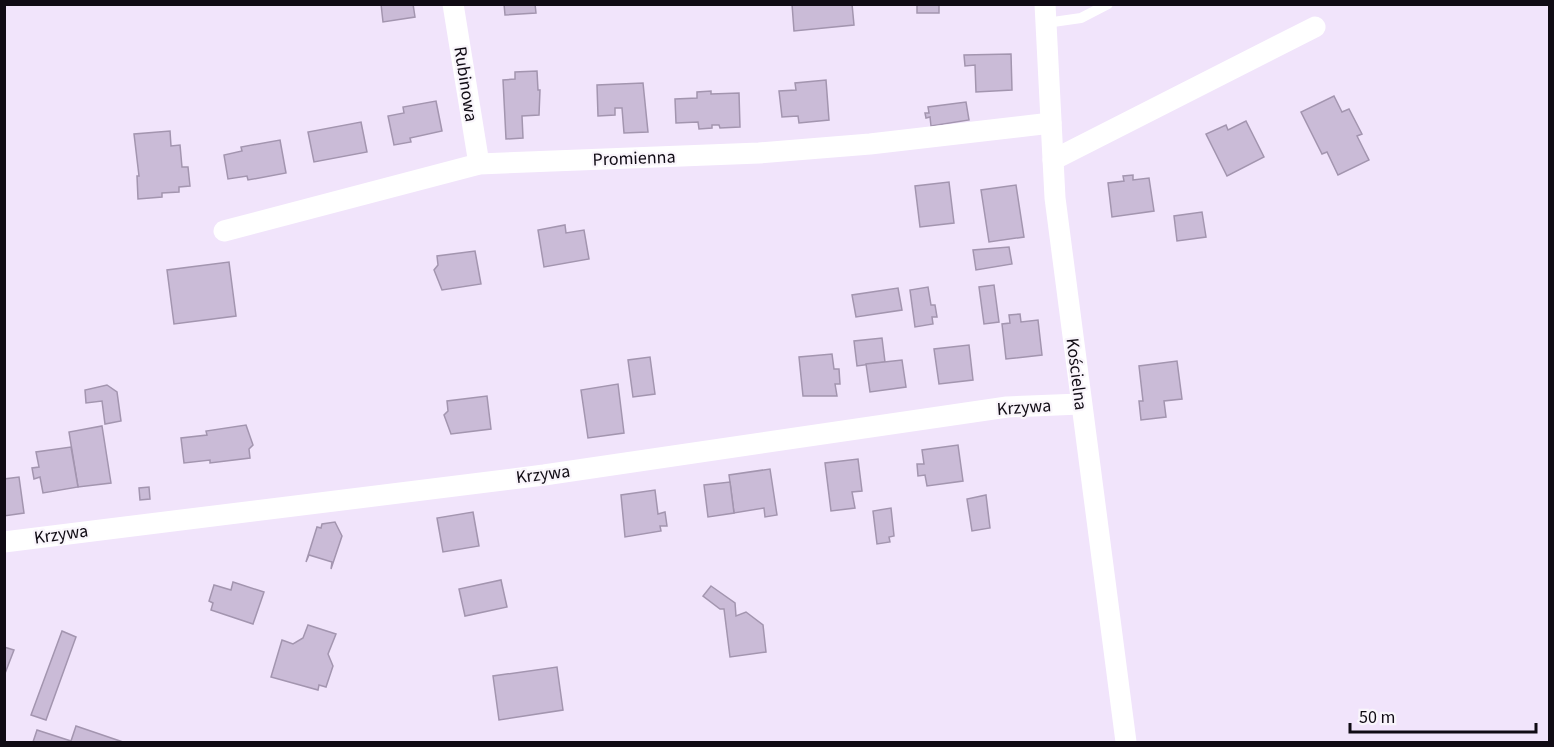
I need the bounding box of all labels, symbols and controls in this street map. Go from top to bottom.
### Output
street label: Rubinowa [447,45,484,123]
street label: Promienna [592,145,676,172]
street label: Kościelna [1060,336,1093,412]
street label: Krzywa [996,393,1052,422]
street label: Krzywa [515,459,572,490]
street label: Krzywa [32,518,90,551]
scale bar [1350,696,1536,734]
text: 50 m [1359,705,1395,730]

